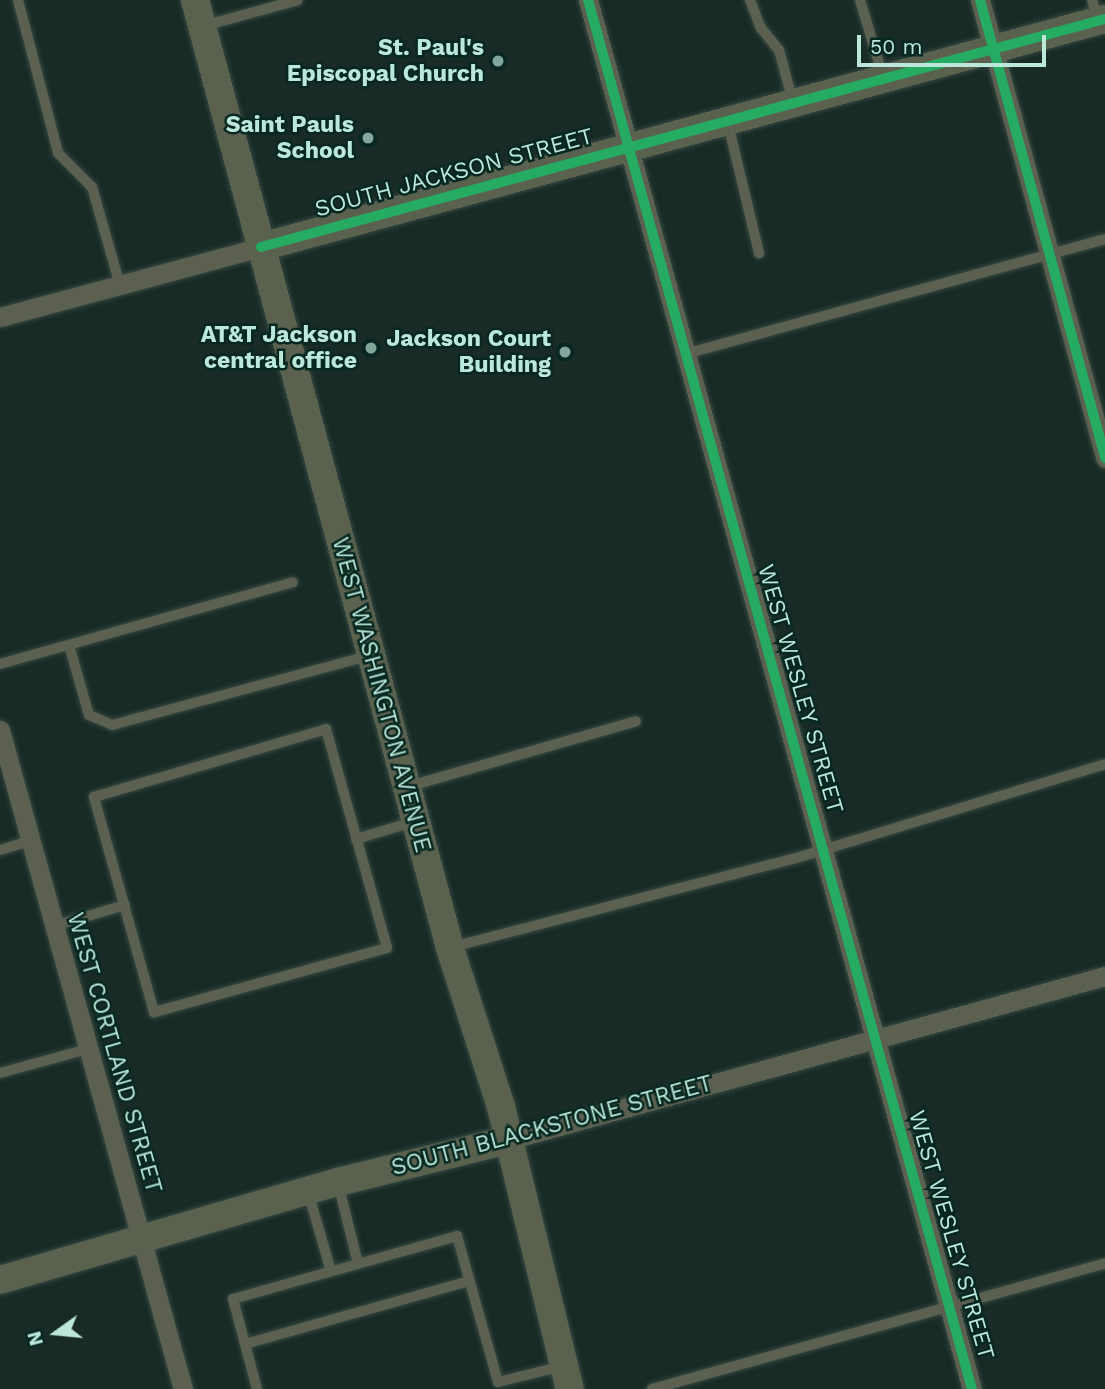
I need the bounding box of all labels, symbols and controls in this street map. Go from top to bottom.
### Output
scale bar [860,21,1049,65]
place label: St. Paul's Episcopal Church [286,34,484,88]
text: 50 m [870,34,922,59]
marker: St. Paul's Episcopal Church [490,53,506,69]
place label: Saint Pauls School [226,111,354,165]
street label: SOUTH JACKSON STREET [312,122,596,224]
marker: Saint Pauls School [360,130,376,146]
place label: AT&T Jackson central office [200,321,357,375]
place label: Jackson Court Building [386,325,551,379]
marker: AT&T Jackson central office [363,340,379,356]
marker: Jackson Court Building [557,344,573,360]
street label: WEST WASHINGTON AVENUE [325,533,437,857]
street label: WEST WESLEY STREET [751,560,849,818]
street label: WEST CORTLAND STREET [61,909,167,1197]
street label: SOUTH BLACKSTONE STREET [388,1070,716,1182]
street label: WEST WESLEY STREET [902,1106,1000,1364]
north arrow [21,1298,91,1368]
text: N [22,1329,48,1348]

